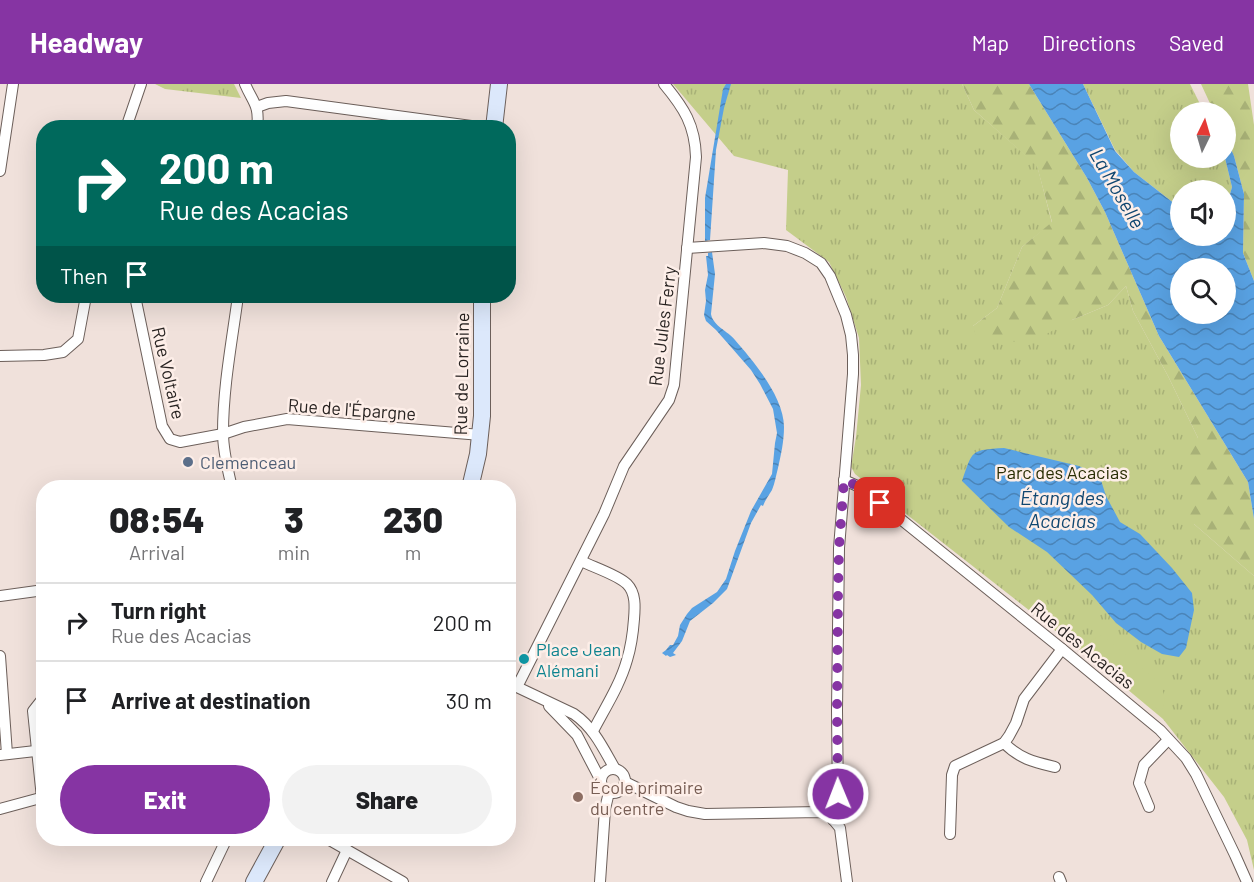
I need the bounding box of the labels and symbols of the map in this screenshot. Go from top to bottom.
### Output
north arrow [1170,102,1236,168]
water label: La Moselle [1085,144,1151,232]
street label: Rue Jules Ferry [644,265,680,387]
street label: Rue de Lorraine [449,312,473,436]
street label: Rue Voltaire [148,325,190,421]
street label: Rue de l'Épargne [287,394,417,424]
place label: Clemenceau [200,451,296,473]
marker: Clemenceau [181,455,195,469]
park label: Parc des Acacias [996,461,1128,483]
pin [854,477,905,528]
water label: Étang des Acacias [1020,485,1104,532]
street label: Rue des Acacias [1027,597,1139,693]
place label: Place Jean Alémani [536,638,621,681]
marker: Place Jean Alémani [517,652,531,666]
position arrow [806,762,870,826]
place label: École primaire du centre [590,776,703,819]
marker: École primaire du centre [571,790,585,804]

